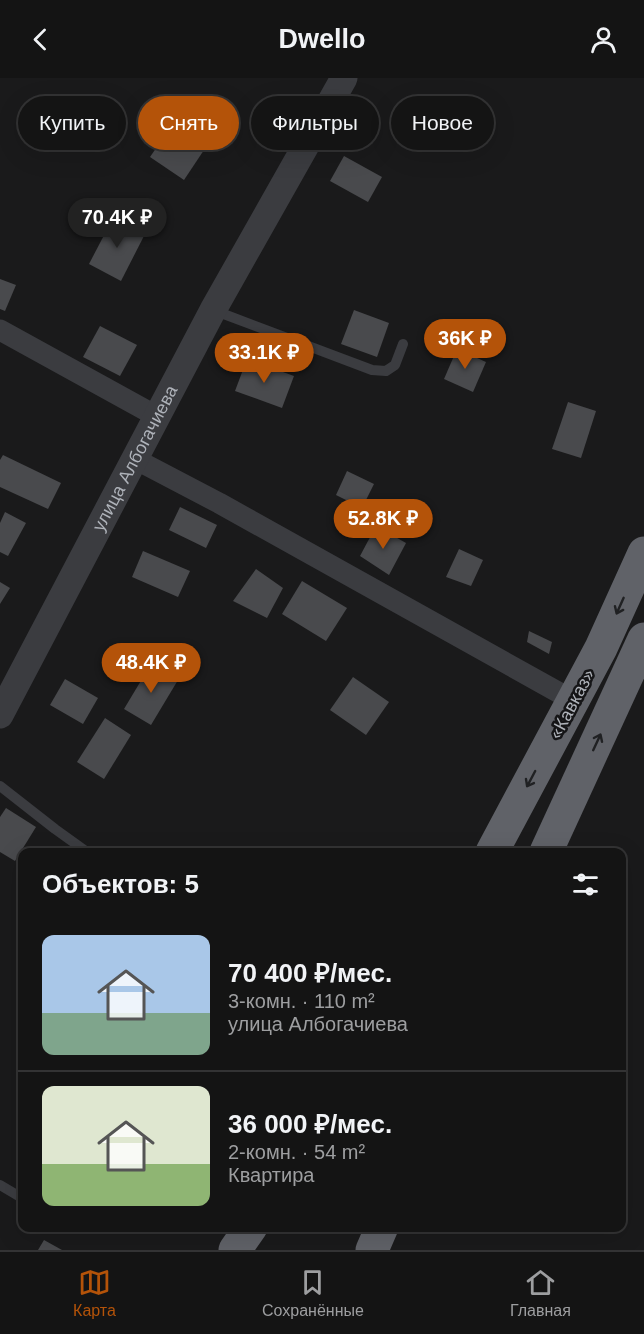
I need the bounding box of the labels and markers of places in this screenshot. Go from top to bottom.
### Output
pin: 70.4K ₽ [62,198,172,249]
pin: 36K ₽ [423,319,507,370]
pin: 33.1K ₽ [209,333,319,384]
pin: 52.8K ₽ [328,499,438,550]
pin: 48.4K ₽ [96,643,206,694]

